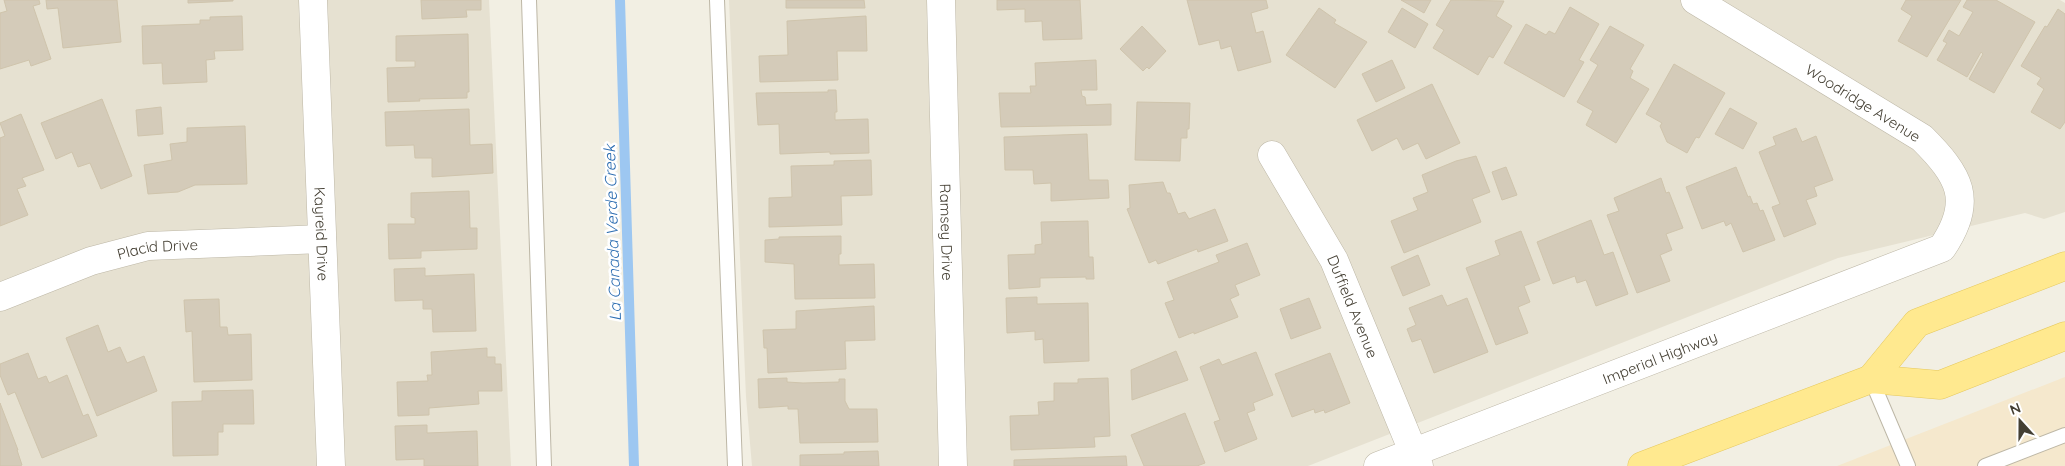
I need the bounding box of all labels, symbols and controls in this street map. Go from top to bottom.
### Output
street label: Woodridge Avenue [1802,60,1924,146]
water label: La Canada Verde Creek [599,143,625,322]
street label: Ramsey Drive [936,183,958,281]
street label: Kayreid Drive [311,186,333,281]
street label: Placid Drive [115,234,198,263]
street label: Duffield Avenue [1323,252,1383,361]
street label: Imperial Highway [1600,326,1720,388]
north arrow [1995,396,2045,446]
text: N [2007,399,2023,419]

